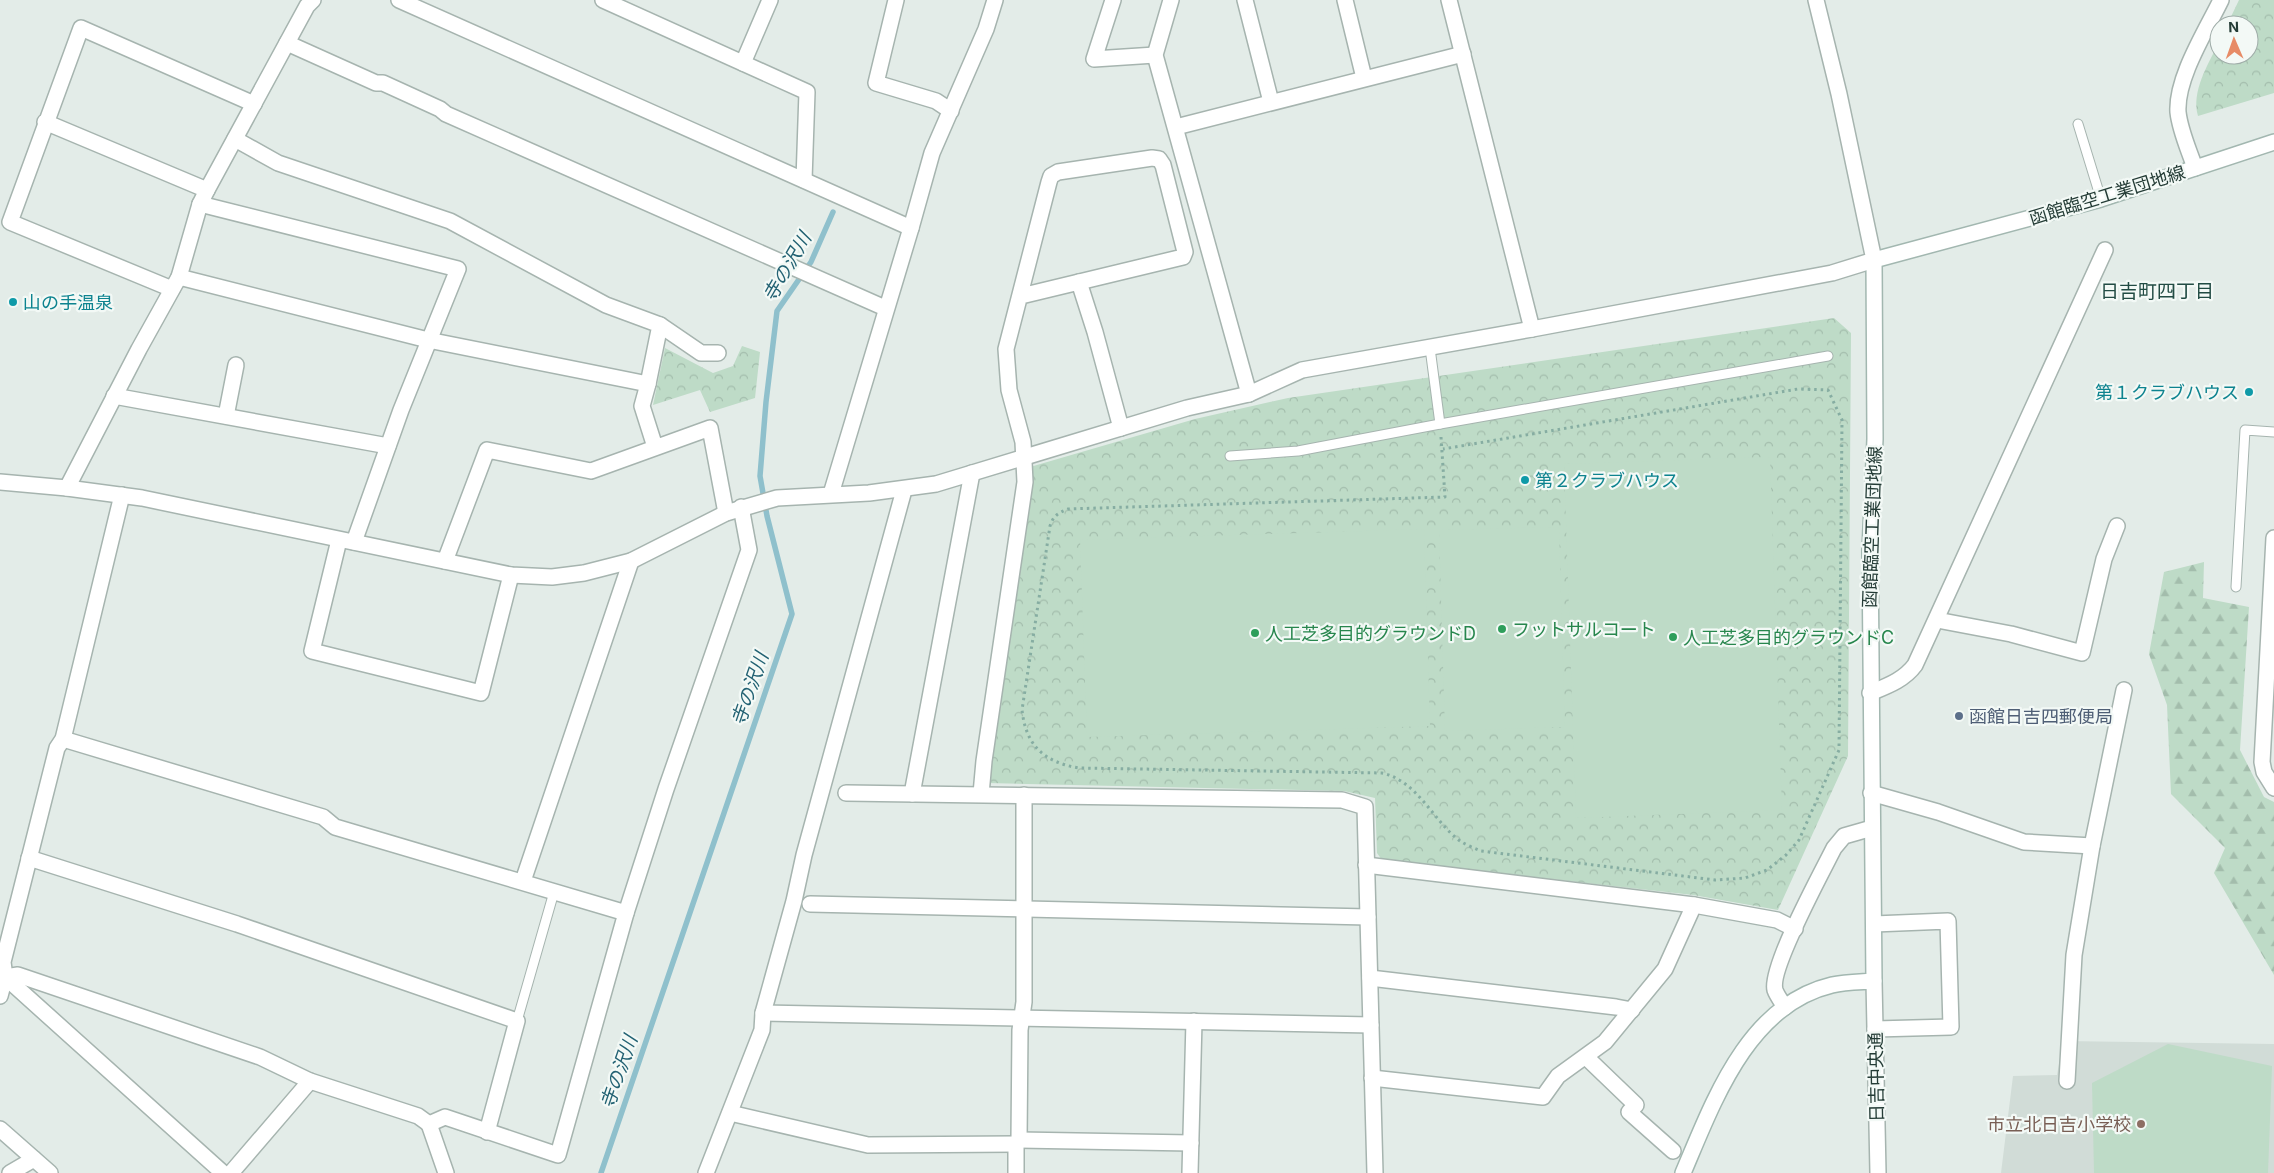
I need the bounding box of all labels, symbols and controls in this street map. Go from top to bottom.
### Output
north arrow [2209,15,2259,65]
text: N [2228,18,2239,35]
street label: 函館臨空工業団地線 [2026,161,2188,229]
water label: 寺の沢川 [758,227,817,306]
district label: 日吉町四丁目 [2100,280,2214,303]
place label: 山の手温泉 [23,292,113,313]
marker: 山の手温泉 [7,296,19,308]
place label: 第１クラブハウス [2095,382,2239,403]
marker: 第１クラブハウス [2243,386,2255,398]
street label: 函館臨空工業団地線 [1859,446,1885,608]
place label: 第２クラブハウス [1535,470,1679,491]
marker: 第２クラブハウス [1519,474,1531,486]
place label: フットサルコート [1512,619,1656,640]
place label: 人工芝多目的グラウンドD [1265,623,1476,644]
marker: フットサルコート [1496,623,1508,635]
marker: 人工芝多目的グラウンドD [1249,627,1261,639]
place label: 人工芝多目的グラウンドC [1683,627,1894,648]
marker: 人工芝多目的グラウンドC [1667,631,1679,643]
water label: 寺の沢川 [727,647,774,729]
place label: 函館日吉四郵便局 [1969,706,2113,727]
marker: 函館日吉四郵便局 [1953,710,1965,722]
water label: 寺の沢川 [596,1030,643,1112]
street label: 日吉中央通 [1865,1032,1887,1122]
place label: 市立北日吉小学校 [1987,1114,2131,1135]
marker: 市立北日吉小学校 [2135,1118,2147,1130]

